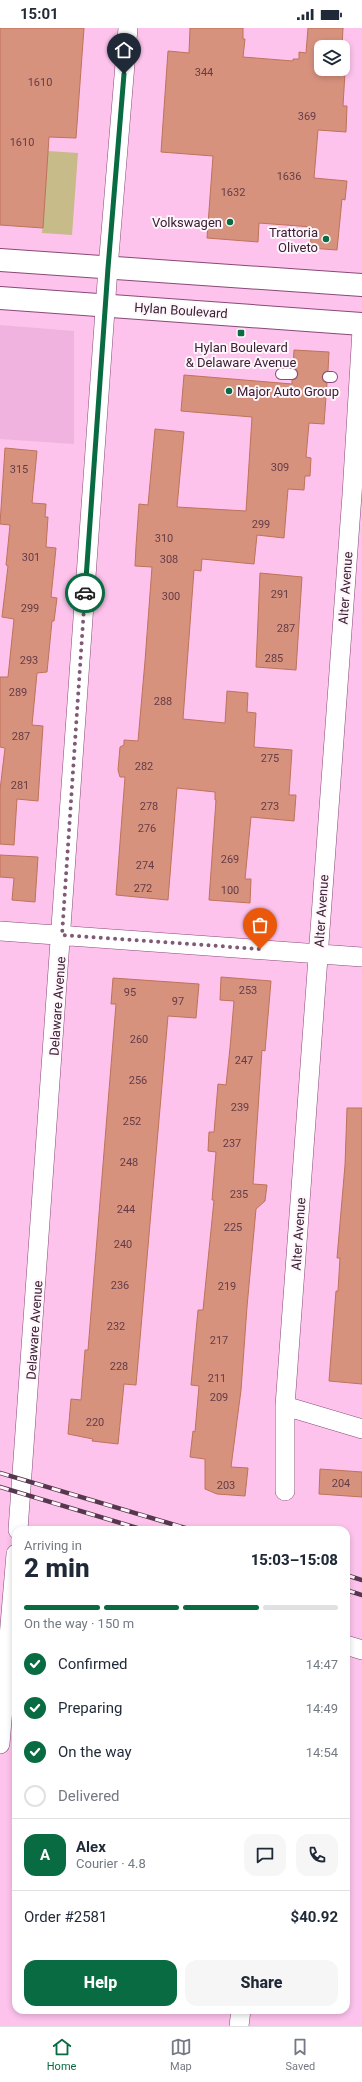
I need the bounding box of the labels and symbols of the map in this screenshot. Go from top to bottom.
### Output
pin [107,33,141,74]
house number: 344 [195,66,213,79]
house number: 1610 [28,76,52,89]
house number: 369 [298,110,316,123]
house number: 1610 [10,136,34,149]
house number: 1636 [277,170,301,183]
house number: 1632 [221,186,245,199]
place label: Volkswagen [152,215,222,230]
marker: Volkswagen [225,217,235,227]
place label: Trattoria Oliveto [269,225,318,255]
marker: Trattoria Oliveto [321,234,331,244]
street label: Hylan Boulevard [134,300,228,321]
marker: Hylan Boulevard & Delaware Avenue [236,328,246,338]
place label: Hylan Boulevard & Delaware Avenue [186,340,296,370]
place label: Major Auto Group [237,384,339,399]
marker: Major Auto Group [224,386,234,396]
house number: 309 [271,461,289,474]
house number: 315 [10,463,28,476]
house number: 299 [252,518,270,531]
house number: 310 [155,532,173,545]
house number: 301 [22,551,40,564]
street label: Alter Avenue [335,551,356,625]
house number: 308 [160,553,178,566]
courier [65,573,105,613]
house number: 291 [271,588,289,601]
house number: 300 [162,590,180,603]
house number: 299 [21,602,39,615]
house number: 287 [277,622,295,635]
house number: 285 [265,652,283,665]
house number: 293 [20,654,38,667]
house number: 289 [9,686,27,699]
house number: 288 [154,695,172,708]
house number: 287 [12,730,30,743]
house number: 275 [261,752,279,765]
house number: 282 [135,760,153,773]
house number: 281 [11,779,29,792]
house number: 278 [140,800,158,813]
house number: 273 [261,800,279,813]
house number: 276 [138,822,156,835]
house number: 269 [221,853,239,866]
house number: 274 [136,859,154,872]
street label: Alter Avenue [311,874,332,948]
house number: 272 [134,882,152,895]
house number: 100 [221,884,239,897]
pin [243,908,277,949]
street label: Delaware Avenue [47,956,68,1056]
house number: 253 [239,984,257,997]
house number: 95 [124,986,136,999]
house number: 97 [172,995,184,1008]
house number: 260 [130,1033,148,1046]
house number: 247 [235,1054,253,1067]
house number: 256 [129,1074,147,1087]
house number: 239 [231,1101,249,1114]
house number: 252 [123,1115,141,1128]
house number: 237 [223,1137,241,1150]
house number: 248 [120,1156,138,1169]
house number: 235 [230,1188,248,1201]
street label: Alter Avenue [288,1197,309,1271]
house number: 244 [117,1203,135,1216]
house number: 225 [224,1221,242,1234]
house number: 240 [114,1238,132,1251]
house number: 236 [111,1279,129,1292]
street label: Delaware Avenue [24,1280,45,1380]
house number: 219 [218,1280,236,1293]
house number: 232 [107,1320,125,1333]
house number: 217 [210,1334,228,1347]
house number: 228 [110,1360,128,1373]
house number: 211 [208,1372,226,1385]
house number: 209 [210,1391,228,1404]
house number: 220 [86,1416,104,1429]
house number: 204 [332,1477,350,1490]
house number: 203 [217,1479,235,1492]

